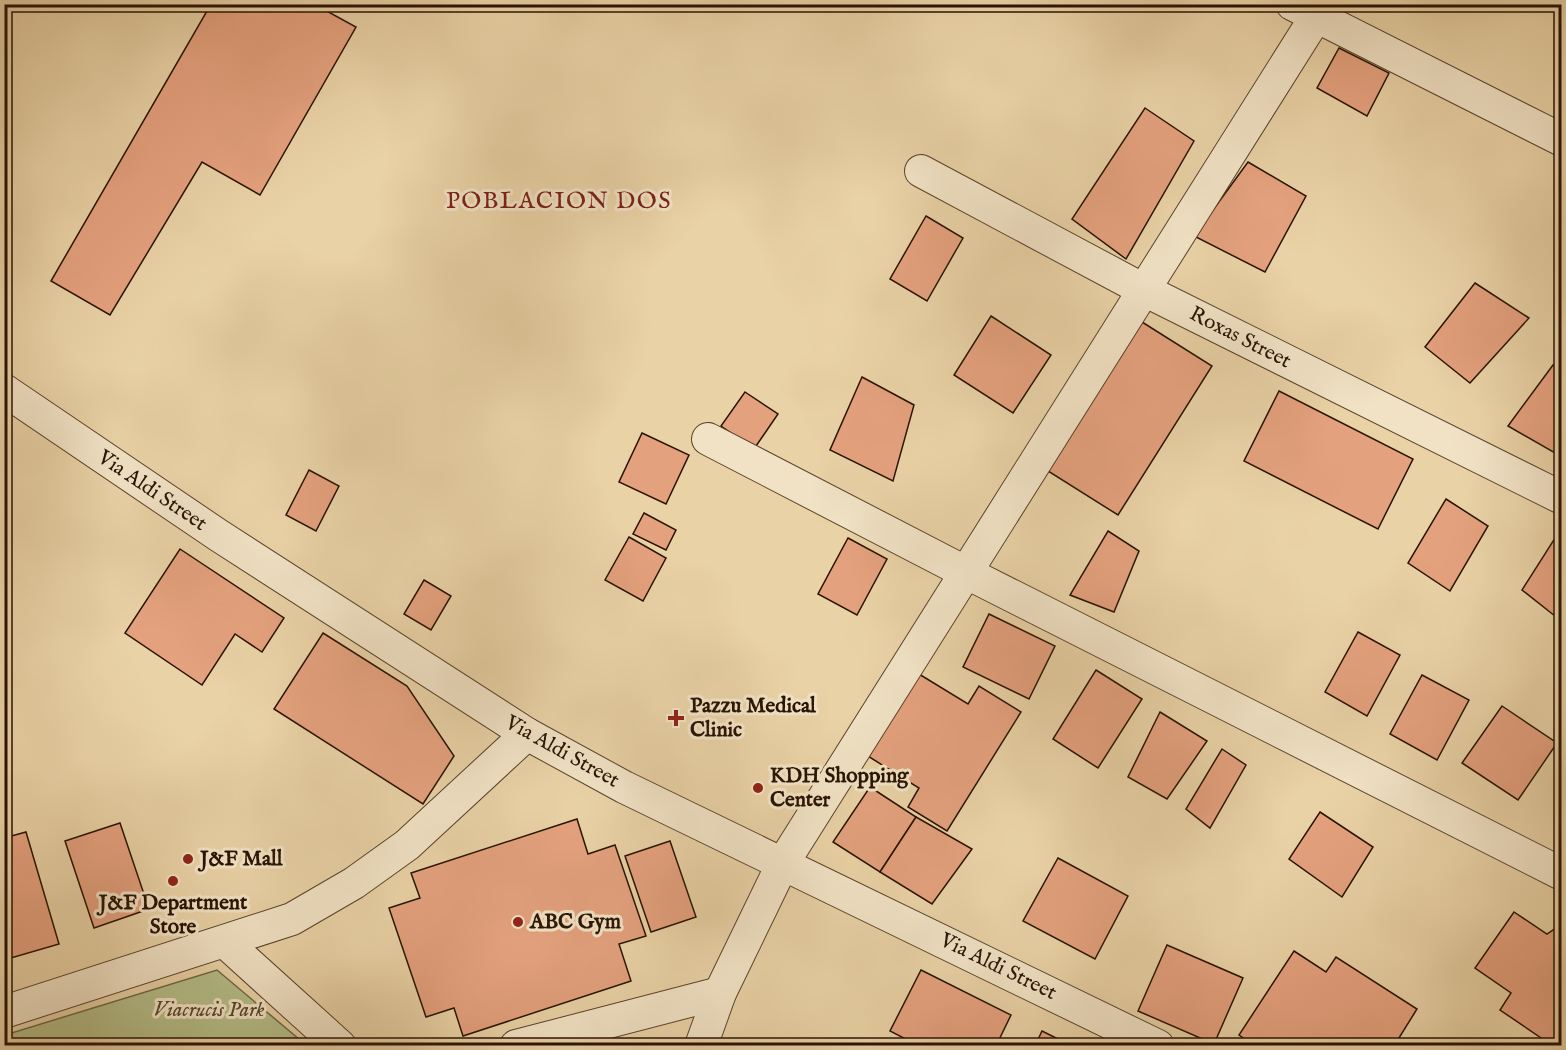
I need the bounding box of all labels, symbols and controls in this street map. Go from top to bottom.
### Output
district label: POBLACION DOS [446,186,672,217]
street label: Roxas Street [1185,301,1295,375]
street label: Via Aldi Street [91,444,212,538]
place label: Pazzu Medical Clinic [690,693,817,744]
street label: Via Aldi Street [499,709,624,794]
marker: Pazzu Medical Clinic [667,709,685,727]
place label: KDH Shopping Center [770,763,909,814]
marker: KDH Shopping Center [751,781,765,795]
place label: J&F Mall [197,846,284,873]
marker: J&F Mall [181,852,195,866]
marker: J&F Department Store [166,874,180,888]
place label: J&F Department Store [96,890,248,941]
place label: ABC Gym [529,909,622,936]
marker: ABC Gym [511,915,525,929]
street label: Via Aldi Street [934,927,1061,1007]
park label: Viacrucis Park [154,997,265,1024]

